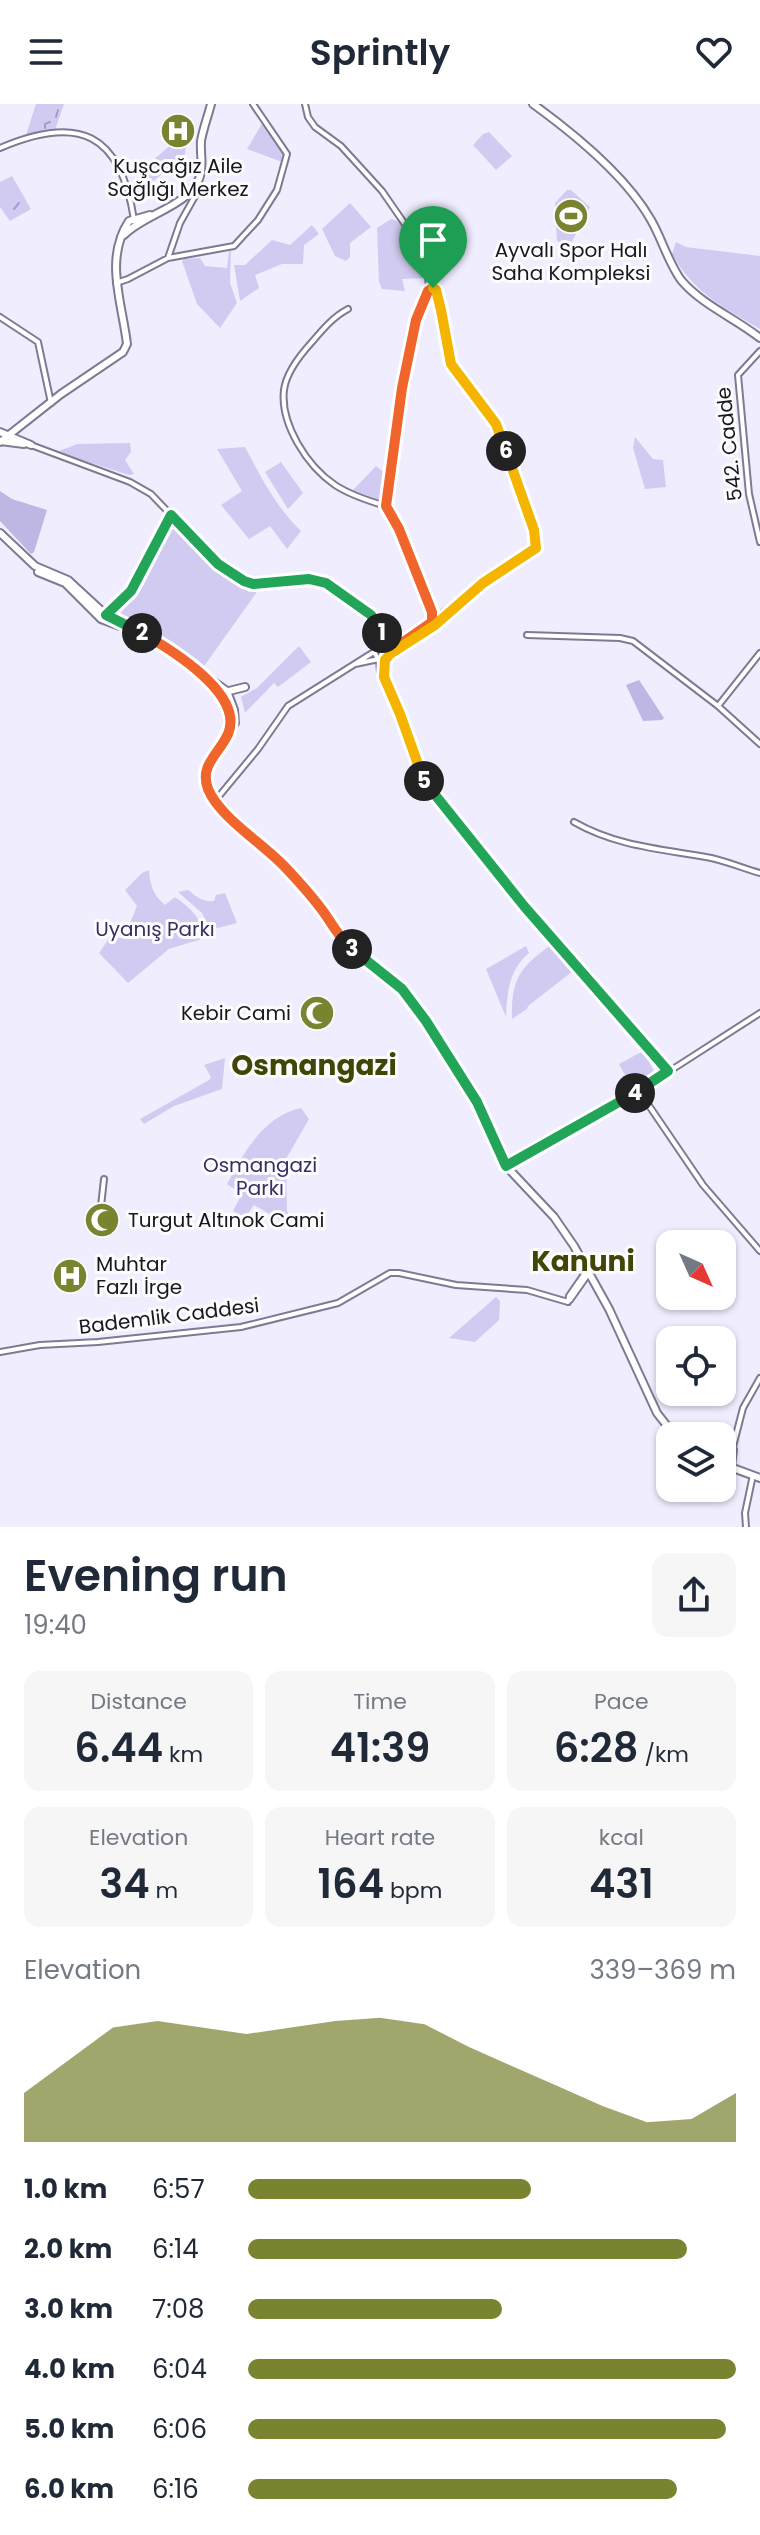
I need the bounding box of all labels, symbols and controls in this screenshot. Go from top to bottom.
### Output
text: Sprintly [310,27,450,78]
icon: menu [24,30,68,74]
icon: heart [692,30,736,74]
hospital icon: Kuşcağız Aile Sağlığı Merkez [159,112,197,150]
place label: Kuşcağız Aile Sağlığı Merkez [107,152,249,203]
sports icon: Ayvalı Spor Halı Saha Kompleksi [552,197,590,235]
pin [399,206,467,288]
icon: arrive [411,218,455,262]
place label: Ayvalı Spor Halı Saha Kompleksi [492,236,650,287]
street label: 542. Cadde [709,386,749,502]
pin: 6 [486,431,526,471]
text: 6 [499,435,513,466]
pin: 2 [122,613,162,653]
pin: 1 [362,613,402,653]
text: 2 [136,617,148,648]
text: 1 [378,617,386,648]
pin: 5 [404,761,444,801]
text: 5 [417,765,431,796]
park label: Uyanış Parkı [95,915,215,943]
pin: 3 [332,929,372,969]
text: 3 [345,933,359,964]
mosque icon: Kebir Cami [298,994,336,1032]
place label: Kebir Cami [181,999,291,1027]
district label: Osmangazi [231,1046,397,1085]
pin: 4 [615,1073,655,1113]
text: 4 [628,1077,642,1108]
park label: Osmangazi Parkı [203,1151,317,1202]
mosque icon: Turgut Altınok Cami [83,1201,121,1239]
place label: Turgut Altınok Cami [128,1206,324,1234]
north arrow [656,1230,736,1310]
map controls [656,1230,736,1502]
district label: Kanuni [531,1242,635,1281]
place label: Muhtar Fazlı İrge [96,1250,182,1301]
hospital icon: Muhtar Fazlı İrge [51,1257,89,1295]
street label: Bademlik Caddesi [77,1291,261,1341]
button: locate [656,1326,736,1406]
button: layers [656,1422,736,1502]
text: Evening run [24,1545,288,1606]
button: share [652,1553,736,1637]
text: 19:40 [24,1607,87,1643]
text: Distance [90,1686,187,1717]
text: Time [353,1686,407,1717]
text: Pace [594,1686,649,1717]
text: 6.44 [74,1720,163,1776]
text: 41:39 [330,1720,430,1776]
text: 6:28 [554,1720,639,1776]
text: km [163,1739,203,1770]
text: /km [639,1739,689,1770]
text: Elevation [89,1822,188,1853]
text: Heart rate [325,1822,435,1853]
text: kcal [599,1822,644,1853]
text: 34 [99,1856,150,1912]
text: 164 [318,1856,384,1912]
text: 431 [589,1856,654,1912]
text: m [150,1875,178,1906]
text: bpm [384,1875,442,1906]
text: Elevation [24,1952,141,1988]
text: 339–369 m [589,1952,736,1988]
text: 1.0 km [24,2171,107,2207]
text: 6:57 [152,2171,205,2207]
text: 2.0 km [24,2231,112,2267]
text: 6:14 [152,2231,199,2267]
text: 3.0 km [24,2291,113,2327]
text: 7:08 [152,2291,204,2327]
text: 4.0 km [24,2351,115,2387]
text: 6:04 [152,2351,207,2387]
text: 5.0 km [24,2411,114,2447]
text: 6:06 [152,2411,207,2447]
text: 6.0 km [24,2471,114,2507]
text: 6:16 [152,2471,199,2507]

